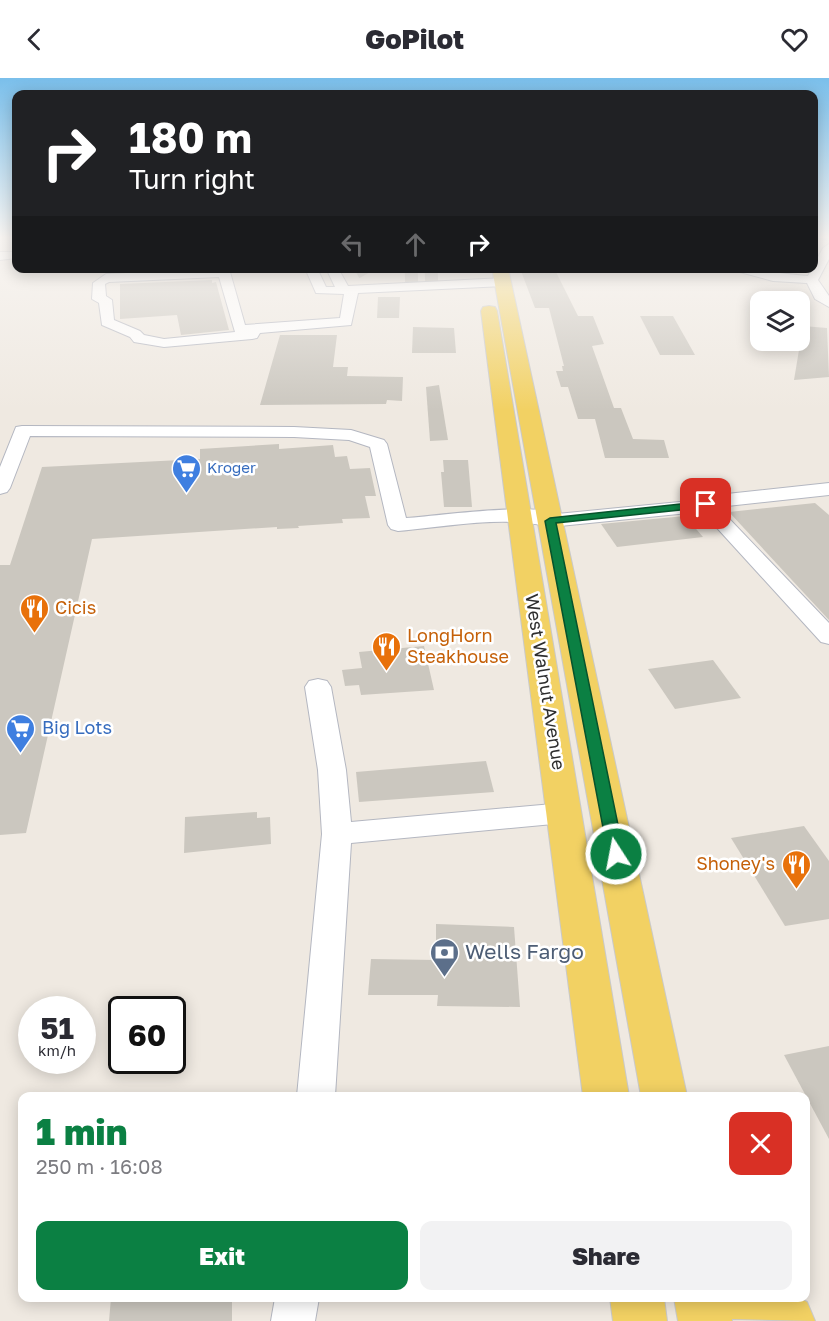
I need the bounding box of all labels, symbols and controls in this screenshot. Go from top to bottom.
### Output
icon: back [18,23,51,56]
text: GoPilot [365,23,464,55]
icon: heart [778,23,811,56]
text: 180 m [129,112,252,162]
icon: right [30,114,108,192]
text: Turn right [129,163,255,195]
icon: left [336,228,369,261]
icon: ahead [399,228,432,261]
icon: right [462,228,495,261]
map controls [750,291,810,351]
button: layers [750,291,810,351]
supermarket icon: Kroger [170,452,202,494]
place label: Kroger [207,458,256,476]
pin [680,478,731,529]
icon: arrive [689,487,722,520]
restaurant icon: Cicis [18,592,50,634]
street label: West Walnut Avenue [521,592,571,771]
place label: Cicis [55,596,96,618]
place label: LongHorn Steakhouse [407,624,509,667]
restaurant icon: LongHorn Steakhouse [370,630,402,672]
supermarket icon: Big Lots [5,712,37,754]
place label: Big Lots [42,716,112,738]
position arrow [584,822,648,886]
restaurant icon: Shoney's [780,848,812,890]
place label: Shoney's [696,852,775,874]
bank icon: Wells Fargo [428,936,460,978]
place label: Wells Fargo [465,938,584,964]
speed limit sign: 60 [108,996,186,1074]
text: 51 [40,1010,74,1046]
text: km/h [38,1041,76,1059]
text: 1 min [36,1110,127,1153]
button: close [729,1112,792,1175]
text: 250 m · 16:08 [36,1154,163,1178]
button: Exit [36,1221,408,1290]
button: Share [420,1221,792,1290]

